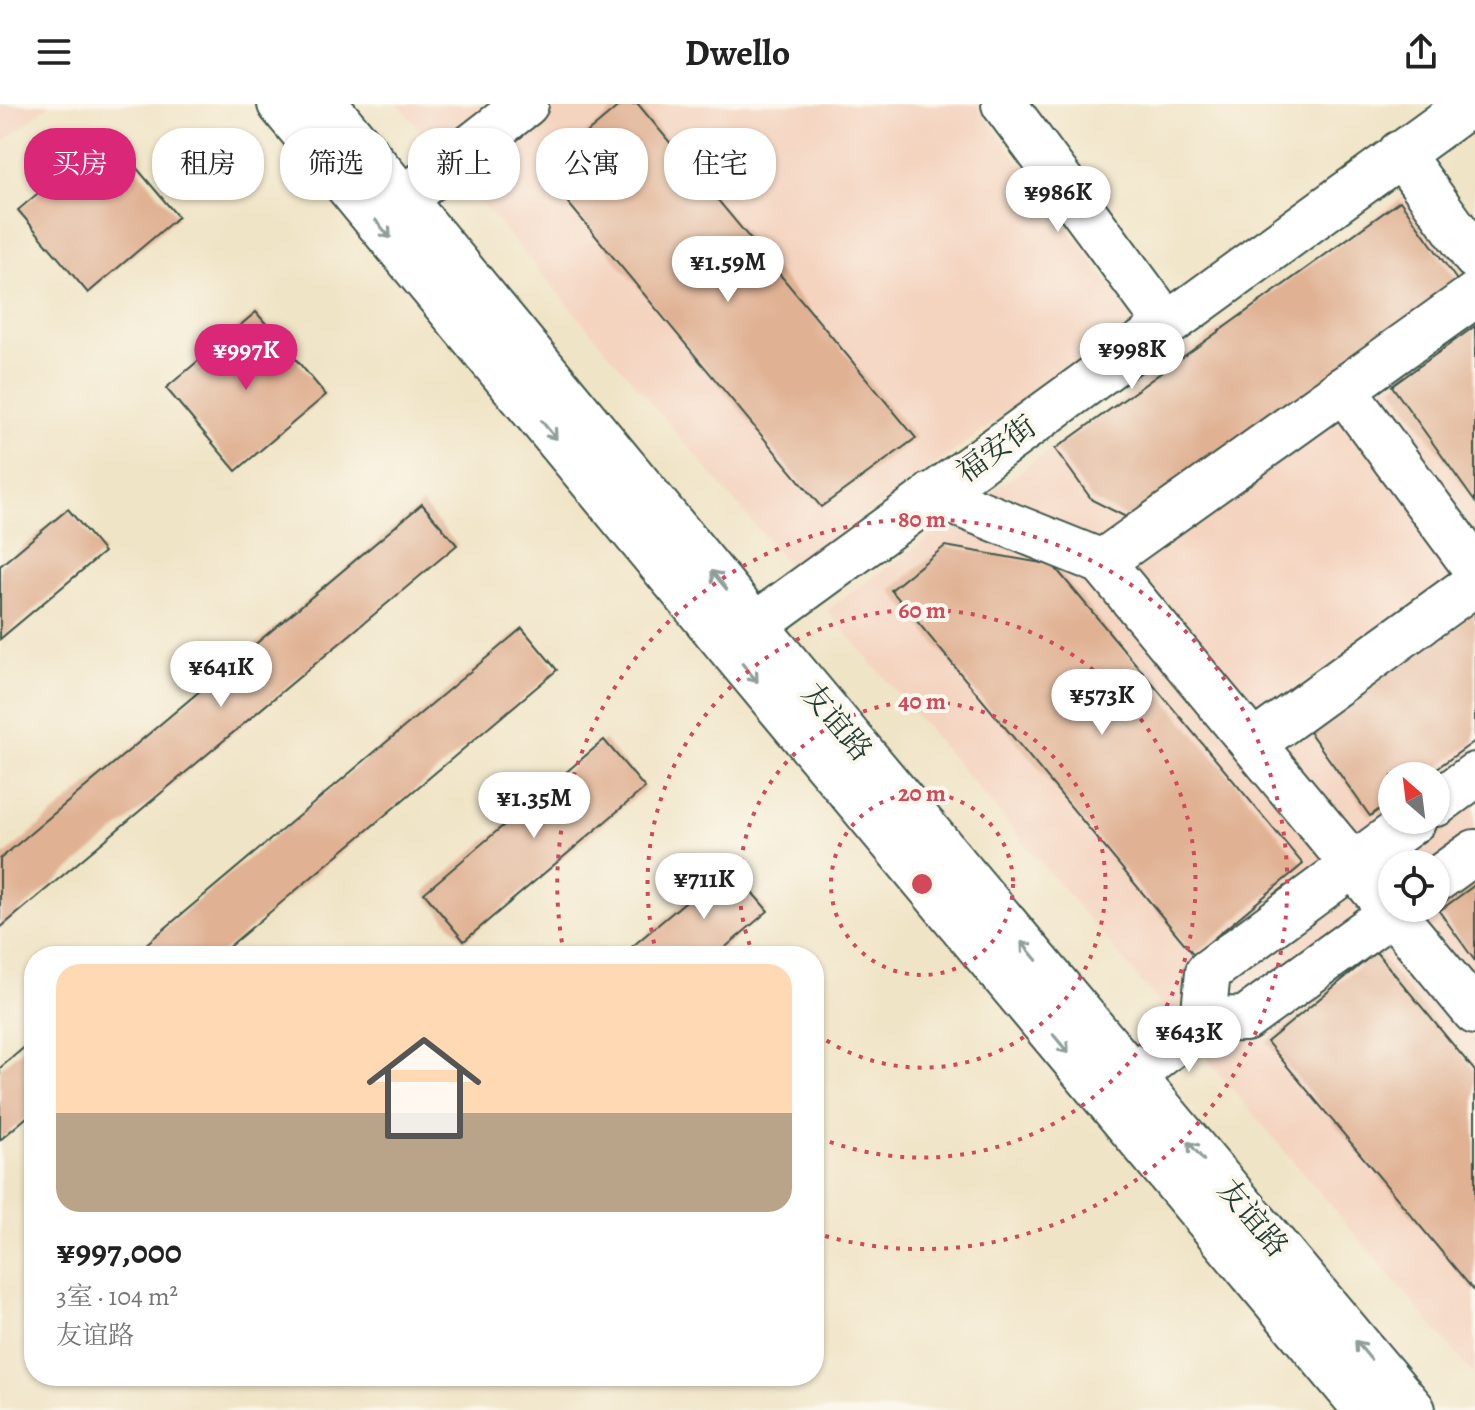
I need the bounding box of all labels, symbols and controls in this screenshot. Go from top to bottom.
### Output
text: Dwello [685,28,790,77]
icon: menu [32,30,76,74]
icon: share [1399,30,1443,74]
chip: 买房 [24,128,136,200]
chip: 租房 [152,128,264,200]
chip: 筛选 [280,128,392,200]
chip: 新上 [408,128,520,200]
chip: 公寓 [536,128,648,200]
chip: 住宅 [664,128,776,200]
pin: ¥986K [1002,166,1114,234]
text: ¥986K [1024,174,1092,209]
one-way arrow [374,218,392,239]
pin: ¥1.59M [663,236,793,304]
text: ¥1.59M [690,244,766,279]
pin: ¥998K [1076,323,1188,391]
pin: ¥997K [190,324,302,392]
text: ¥998K [1098,331,1166,366]
text: ¥997K [212,332,280,367]
street label: 福安街 [948,406,1044,492]
one-way arrow [540,419,558,439]
text: 80 m [898,503,946,535]
one-way arrow [710,570,728,591]
text: 60 m [898,594,946,626]
pin: ¥641K [165,641,277,709]
text: ¥641K [188,649,254,684]
one-way arrow [741,662,759,683]
pin: ¥573K [1046,669,1158,737]
street label: 友谊路 [793,675,881,769]
text: ¥573K [1069,677,1135,712]
text: 40 m [898,685,946,717]
north arrow [1378,762,1450,834]
map controls [1378,762,1450,922]
pin: ¥1.35M [469,772,599,840]
text: 20 m [898,777,946,809]
text: ¥1.35M [496,780,572,815]
button: locate [1378,850,1450,922]
pin: ¥711K [648,853,760,921]
text: ¥711K [673,861,735,896]
centre of rings [908,870,936,898]
one-way arrow [1020,942,1038,962]
pin: ¥643K [1133,1006,1245,1074]
text: ¥643K [1155,1014,1223,1049]
icon: home [352,1016,496,1160]
one-way arrow [1052,1034,1070,1054]
one-way arrow [1187,1141,1205,1162]
street label: 友谊路 [1209,1171,1297,1265]
text: ¥997,000 [56,1228,182,1275]
text: 3室 · 104 m² [56,1279,178,1314]
text: 友谊路 [56,1318,134,1353]
one-way arrow [1354,1340,1372,1361]

